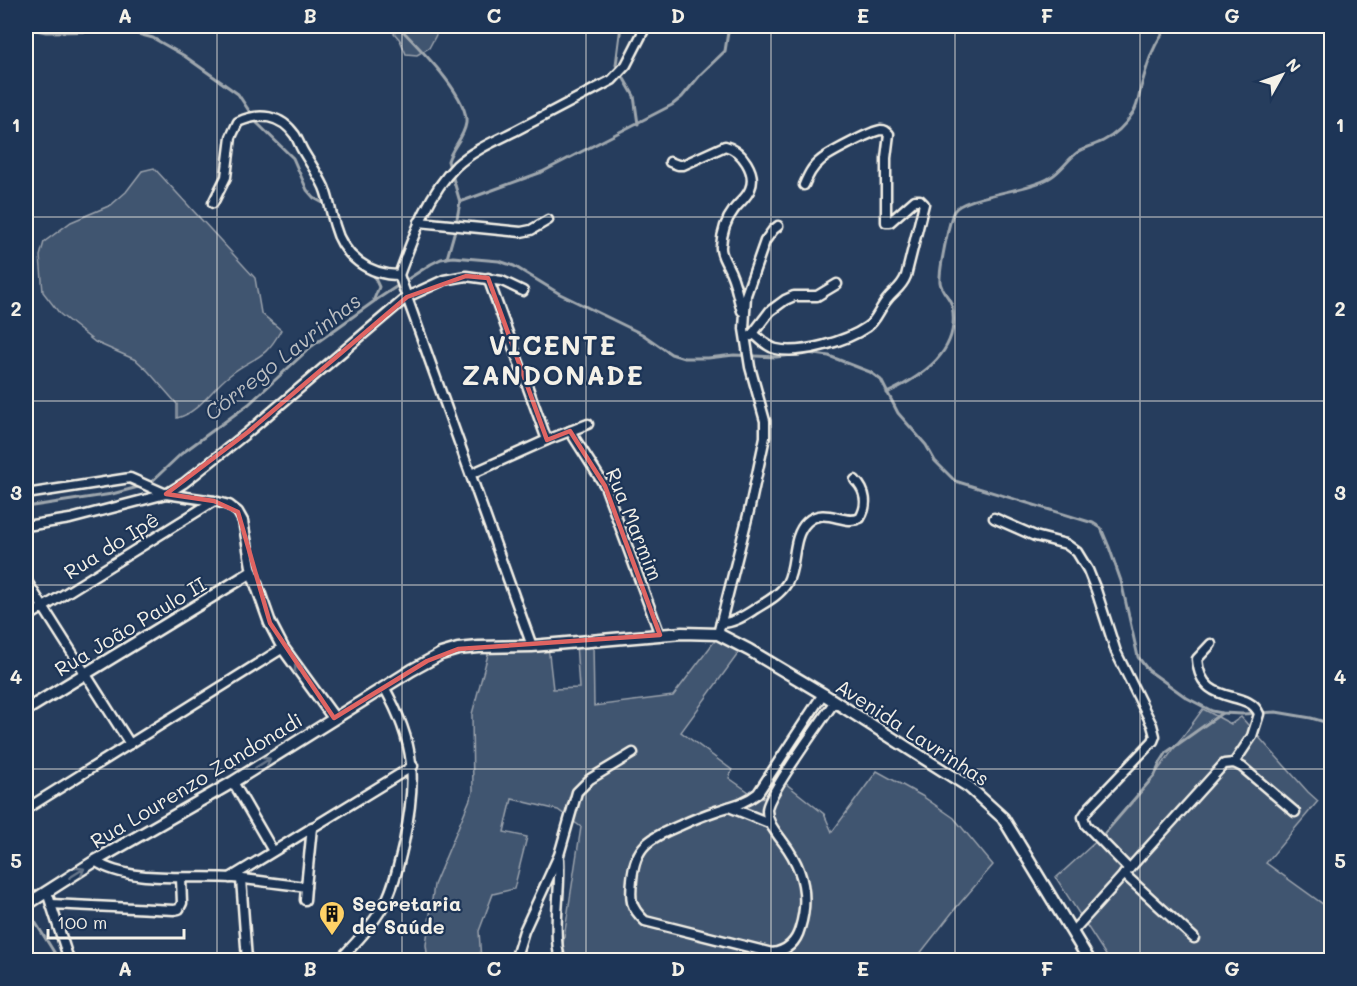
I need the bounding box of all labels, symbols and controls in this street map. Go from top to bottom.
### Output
text: A [118,2,132,28]
text: B [303,2,317,28]
text: C [487,2,502,28]
text: D [671,2,685,28]
text: E [857,2,869,28]
text: F [1041,2,1054,28]
text: G [1224,2,1240,28]
north arrow [1252,45,1312,105]
text: N [1282,54,1306,76]
text: 1 [12,111,20,137]
text: 1 [1336,111,1344,137]
water label: Córrego Lavrinhas [198,286,366,426]
text: 2 [10,295,22,321]
text: 2 [1334,295,1346,321]
district label: VICENTE ZANDONADE [462,328,644,392]
street label: Rua Marmim [601,464,669,584]
text: 3 [10,479,22,505]
text: 3 [1334,479,1346,505]
street label: Rua do Ipê [59,506,163,584]
street label: Rua João Paulo II [49,570,211,682]
text: 4 [10,663,23,689]
one-way arrow [294,663,306,679]
text: 4 [1334,663,1347,689]
street label: Avenida Lavrinhas [831,673,995,791]
street label: Rua Lourenzo Zandonadi [85,706,307,854]
one-way arrow [254,757,271,769]
text: 5 [10,847,22,873]
text: 5 [1334,847,1346,873]
one-way arrow [68,866,85,878]
place label: Secretaria de Saúde [352,890,461,939]
building icon: Secretaria de Saúde [317,899,347,937]
scale bar [48,902,184,940]
text: 100 m [57,910,107,934]
text: A [118,955,132,981]
text: B [303,955,317,981]
text: C [487,955,502,981]
text: D [671,955,685,981]
text: E [857,955,869,981]
text: F [1041,955,1054,981]
text: G [1224,955,1240,981]

